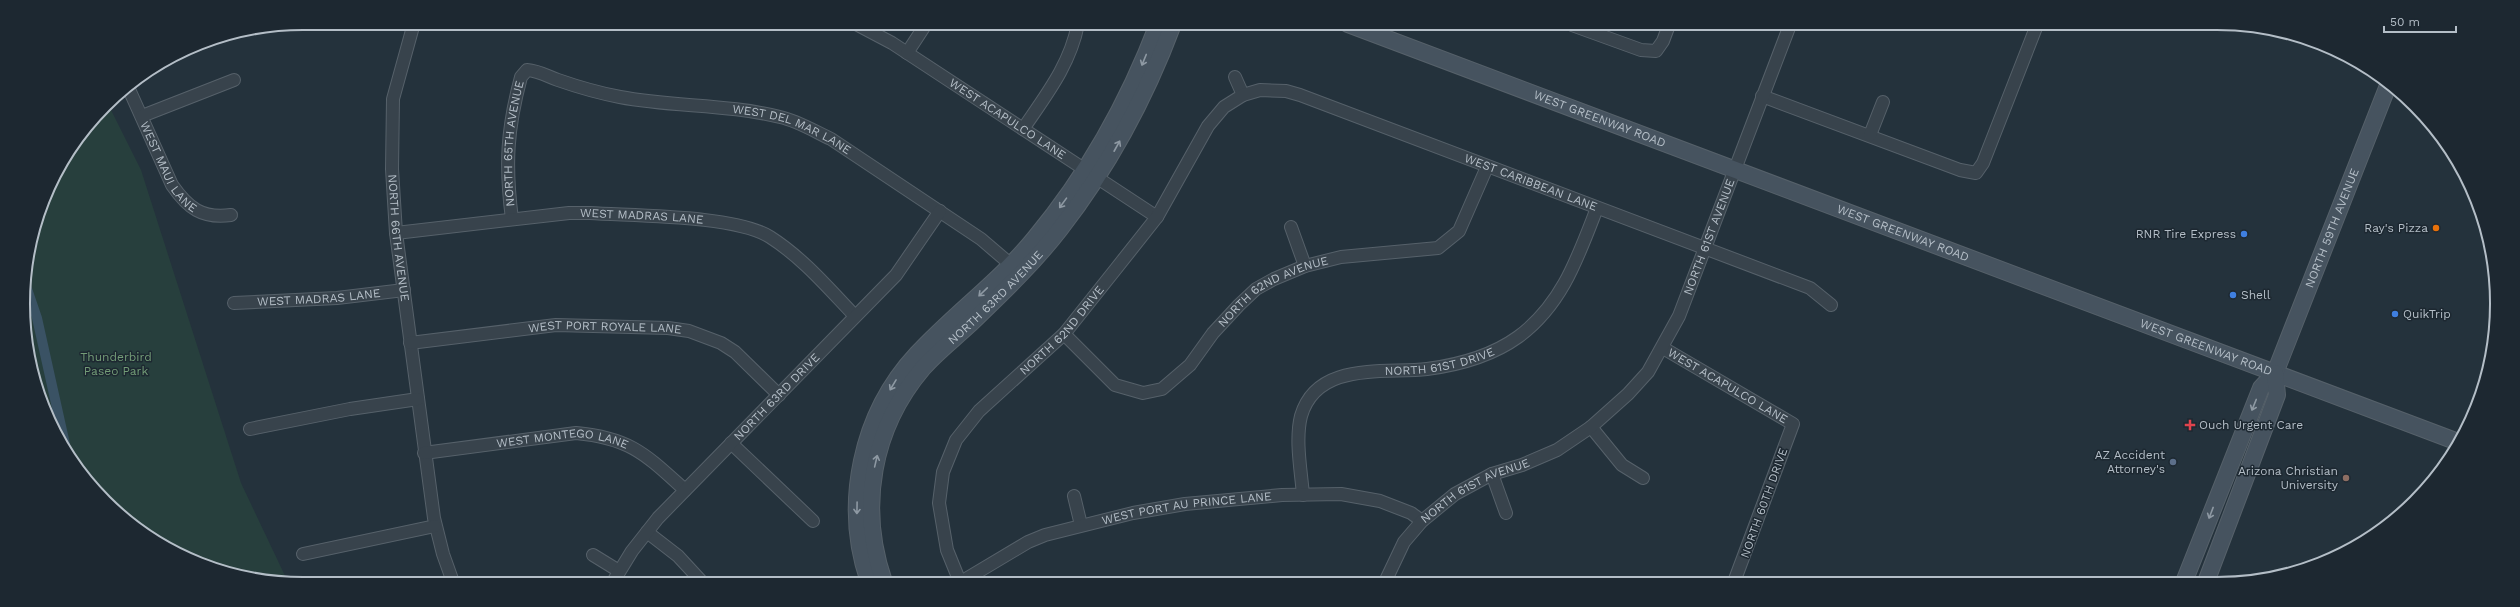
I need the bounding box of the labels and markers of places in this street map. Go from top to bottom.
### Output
place label: Ray's Pizza [2364,221,2428,235]
marker: Ray's Pizza [2431,223,2441,233]
place label: RNR Tire Express [2136,227,2236,241]
marker: RNR Tire Express [2239,229,2249,239]
place label: Shell [2241,288,2271,302]
marker: Shell [2228,290,2238,300]
place label: QuikTrip [2403,307,2451,321]
marker: QuikTrip [2390,309,2400,319]
place label: Ouch Urgent Care [2199,418,2303,432]
marker: Ouch Urgent Care [2184,419,2196,431]
place label: AZ Accident Attorney's [2095,448,2165,476]
marker: AZ Accident Attorney's [2168,457,2178,467]
place label: Arizona Christian University [2238,464,2339,492]
marker: Arizona Christian University [2341,473,2351,483]

